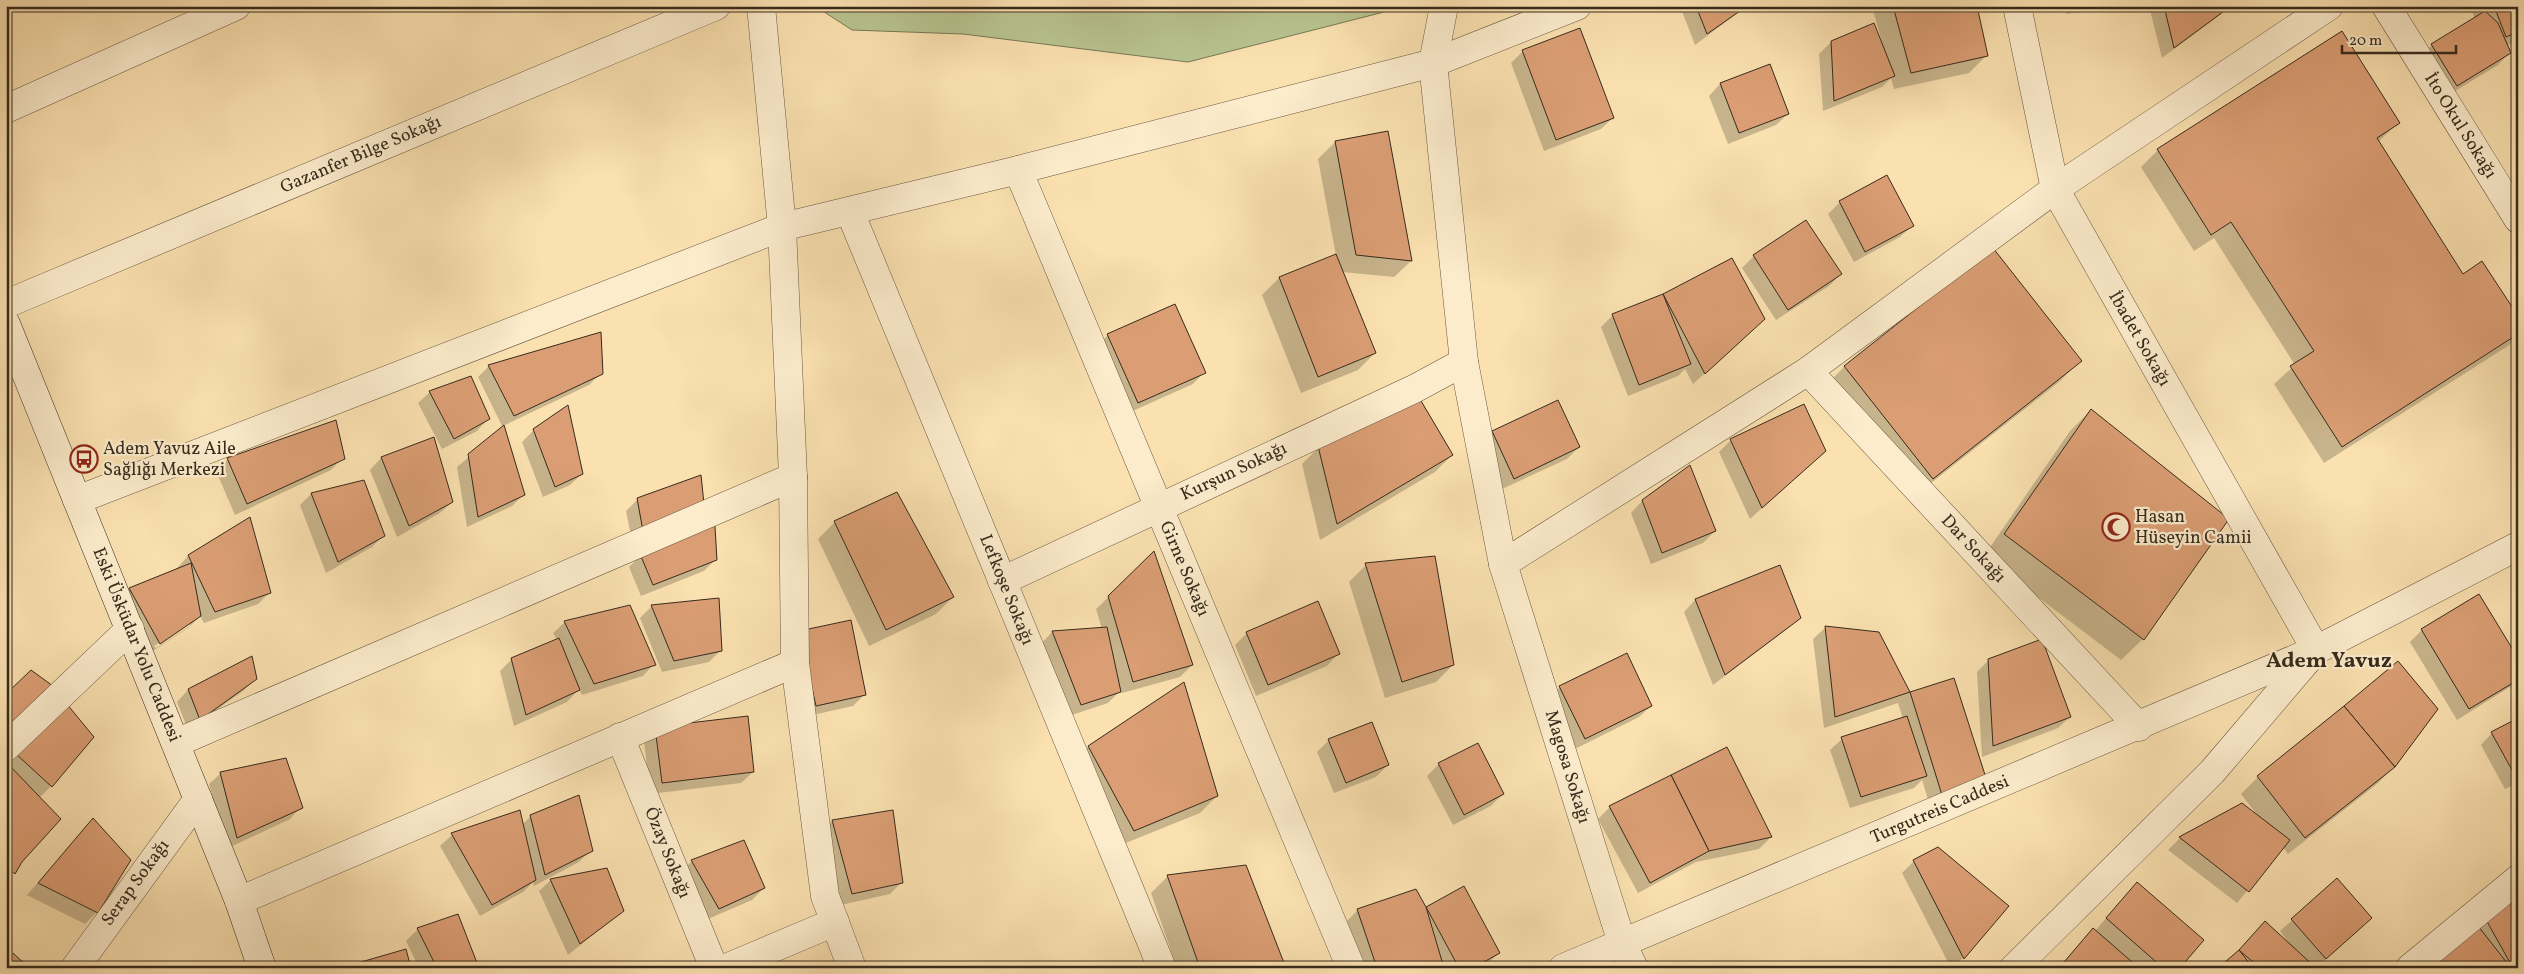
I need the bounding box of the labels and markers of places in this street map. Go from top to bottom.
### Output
place label: Adem Yavuz Aile Sağlığı Merkezi [103,437,236,483]
bus stop icon: Adem Yavuz Aile Sağlığı Merkezi [69,444,99,474]
place label: Hasan Hüseyin Camii [2135,505,2252,551]
mosque icon: Hasan Hüseyin Camii [2101,512,2131,542]

